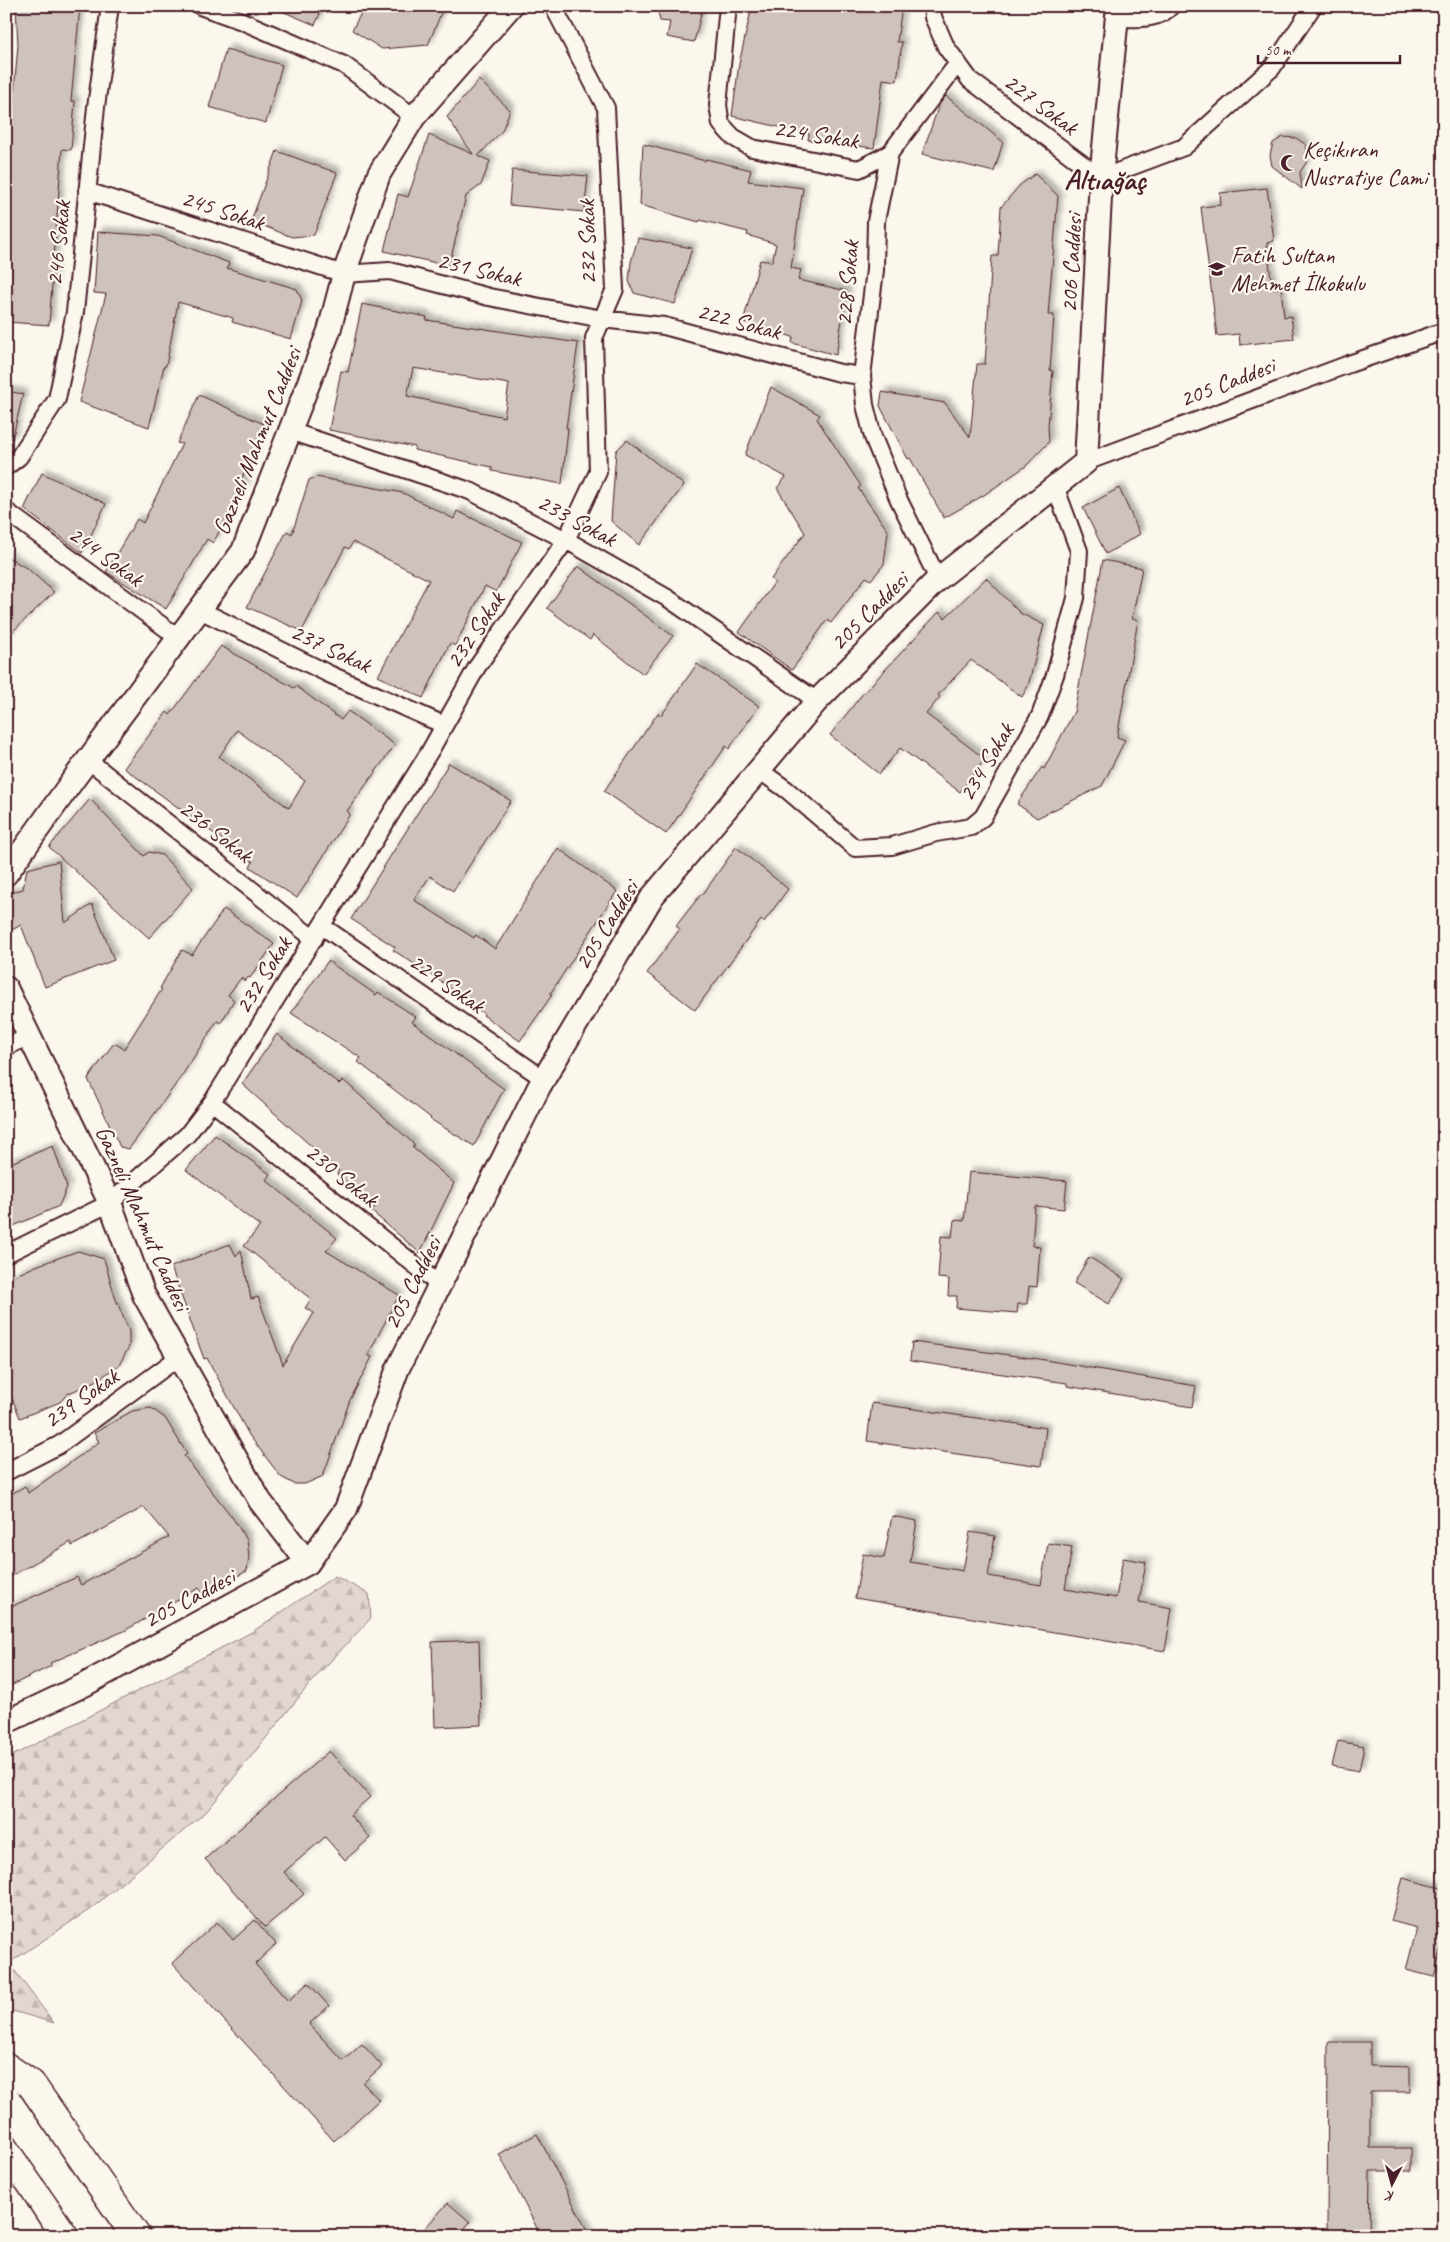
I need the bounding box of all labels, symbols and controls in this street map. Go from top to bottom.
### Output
scale bar [1258,32,1400,64]
text: 50 m [1265,41,1292,60]
street label: 227 Sokak [998,66,1086,143]
street label: 224 Sokak [772,113,863,156]
place label: Keçikıran Nusratiye Cami [1303,134,1431,192]
mosque icon: Keçikıran Nusratiye Cami [1279,153,1299,173]
district label: Altıağaç [1064,161,1147,198]
street label: 245 Sokak [178,183,270,238]
street label: 246 Sokak [39,197,78,287]
street label: 232 Sokak [571,197,603,285]
street label: 206 Caddesi [1053,209,1089,313]
street label: 228 Sokak [828,237,866,327]
place label: Fatih Sultan Mehmet İlkokulu [1231,240,1367,298]
street label: 231 Sokak [434,245,526,294]
school or university icon: Fatih Sultan Mehmet İlkokulu [1207,259,1227,279]
street label: 222 Sokak [694,295,786,347]
street label: Gazneli Mahmut Caddesi [206,341,309,539]
street label: 205 Caddesi [1175,349,1282,414]
street label: 233 Sokak [532,487,624,554]
street label: 244 Sokak [63,519,151,595]
street label: 205 Caddesi [823,563,917,657]
street label: 232 Sokak [439,584,513,674]
street label: 237 Sokak [286,616,378,681]
street label: 234 Sokak [951,716,1022,806]
street label: 236 Sokak [173,793,261,870]
street label: 205 Caddesi [567,872,647,975]
street label: 232 Sokak [228,929,299,1019]
street label: 229 Sokak [403,946,492,1021]
street label: Gazneli Mahmut Caddesi [89,1121,198,1317]
street label: 230 Sokak [299,1137,386,1215]
street label: 205 Caddesi [376,1229,450,1334]
street label: 239 Sokak [37,1360,126,1435]
street label: 205 Caddesi [138,1560,243,1635]
north arrow [1368,2160,1418,2210]
text: K [1383,2187,1395,2205]

